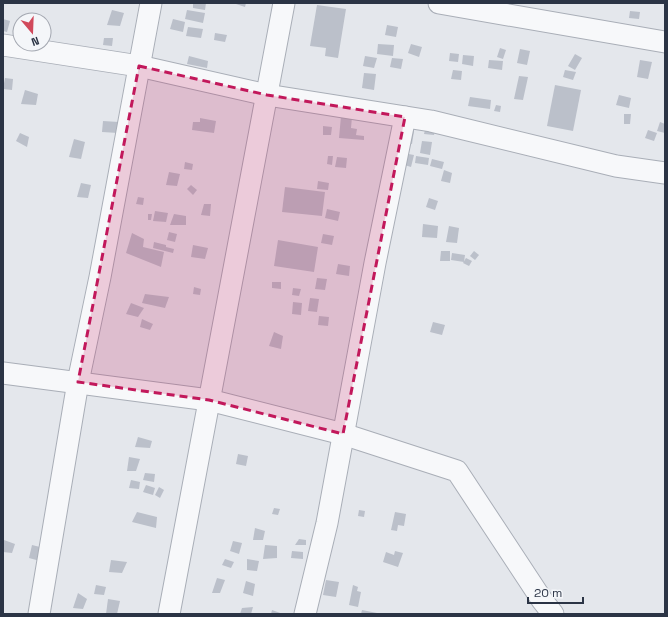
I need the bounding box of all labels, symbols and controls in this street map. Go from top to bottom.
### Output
north arrow [12,12,52,52]
text: N [29,34,41,49]
scale bar [528,579,583,605]
text: 20 m [534,585,562,601]

